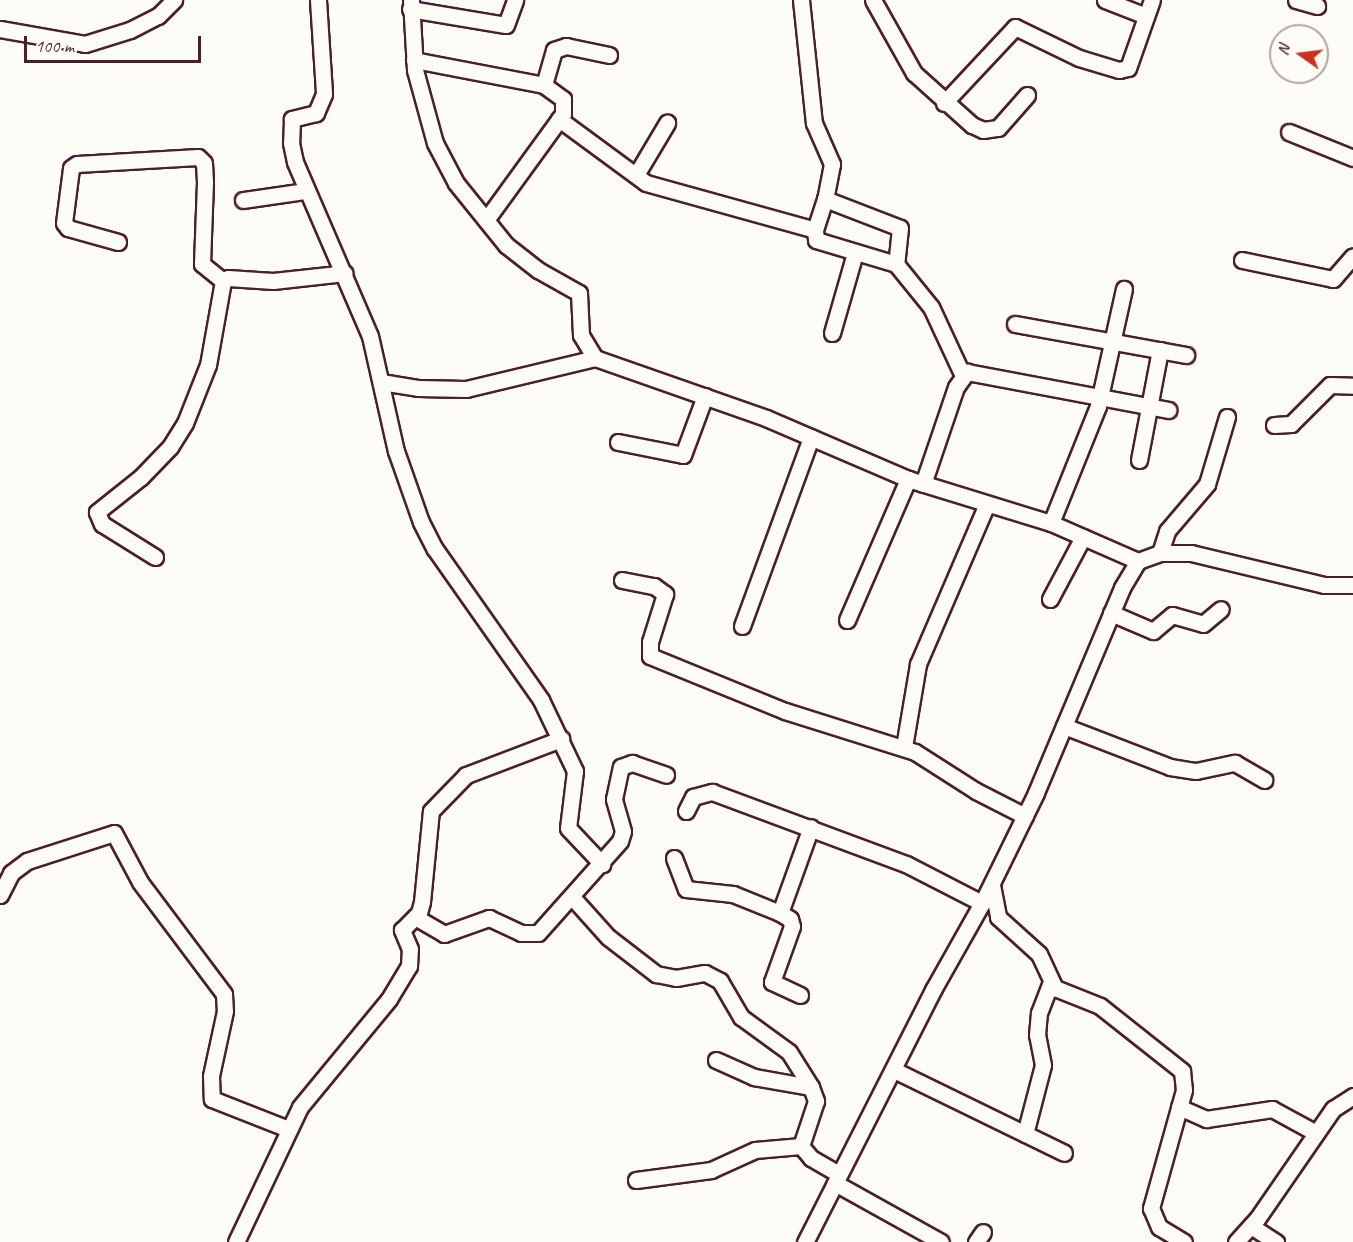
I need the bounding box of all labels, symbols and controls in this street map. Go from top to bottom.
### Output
scale bar [27,24,204,62]
north arrow [1269,24,1329,84]
text: 100 m [35,35,74,57]
text: N [1273,43,1294,57]

